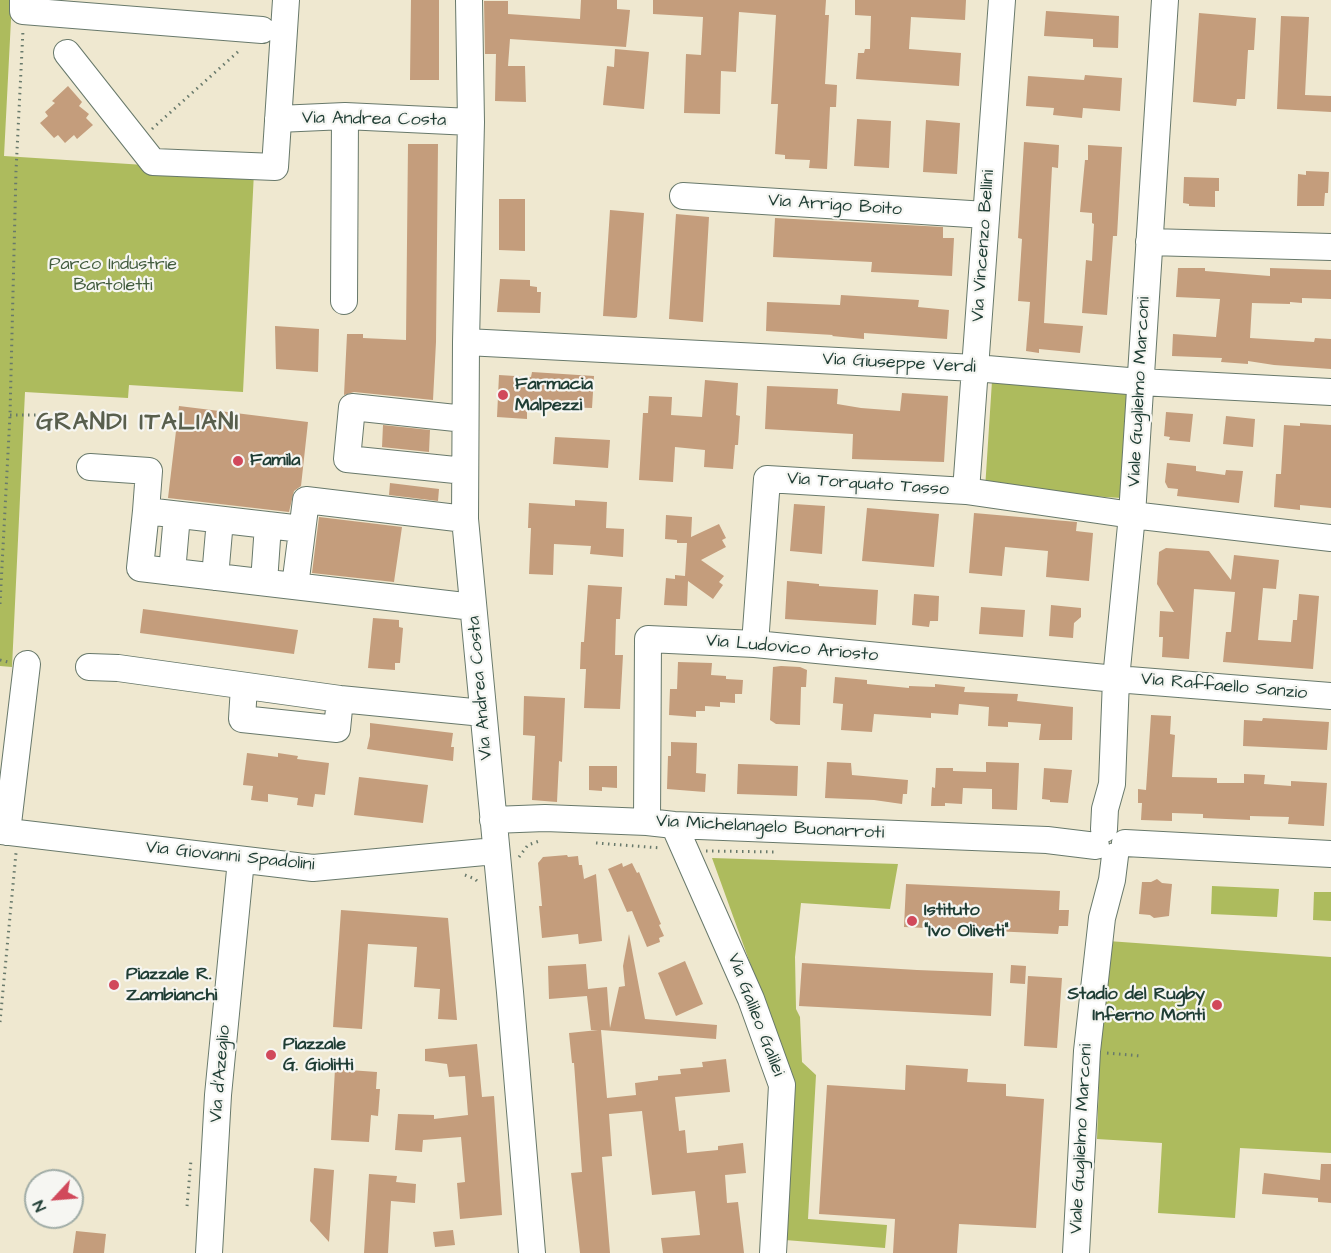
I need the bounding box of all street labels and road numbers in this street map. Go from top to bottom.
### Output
street label: Via Andrea Costa [302,108,446,132]
street label: Via Vincenzo Bellini [968,169,1000,323]
street label: Via Arrigo Boito [767,191,903,221]
street label: Viale Guglielmo Marconi [1124,296,1156,488]
street label: Via Giuseppe Verdi [822,349,976,379]
street label: Via Torquato Tasso [786,469,950,501]
street label: Via Andrea Costa [464,615,498,761]
street label: Via Ludovico Ariosto [705,631,879,667]
street label: Via Raffaello Sanzio [1140,669,1308,705]
street label: Via Michelangelo Buonarroti [655,811,885,845]
street label: Via Giovanni Spadolini [145,837,315,877]
street label: Via Galileo Galilei [722,950,788,1080]
street label: Via d'Azeglio [206,1024,236,1124]
street label: Viale Guglielmo Marconi [1066,1043,1098,1235]

